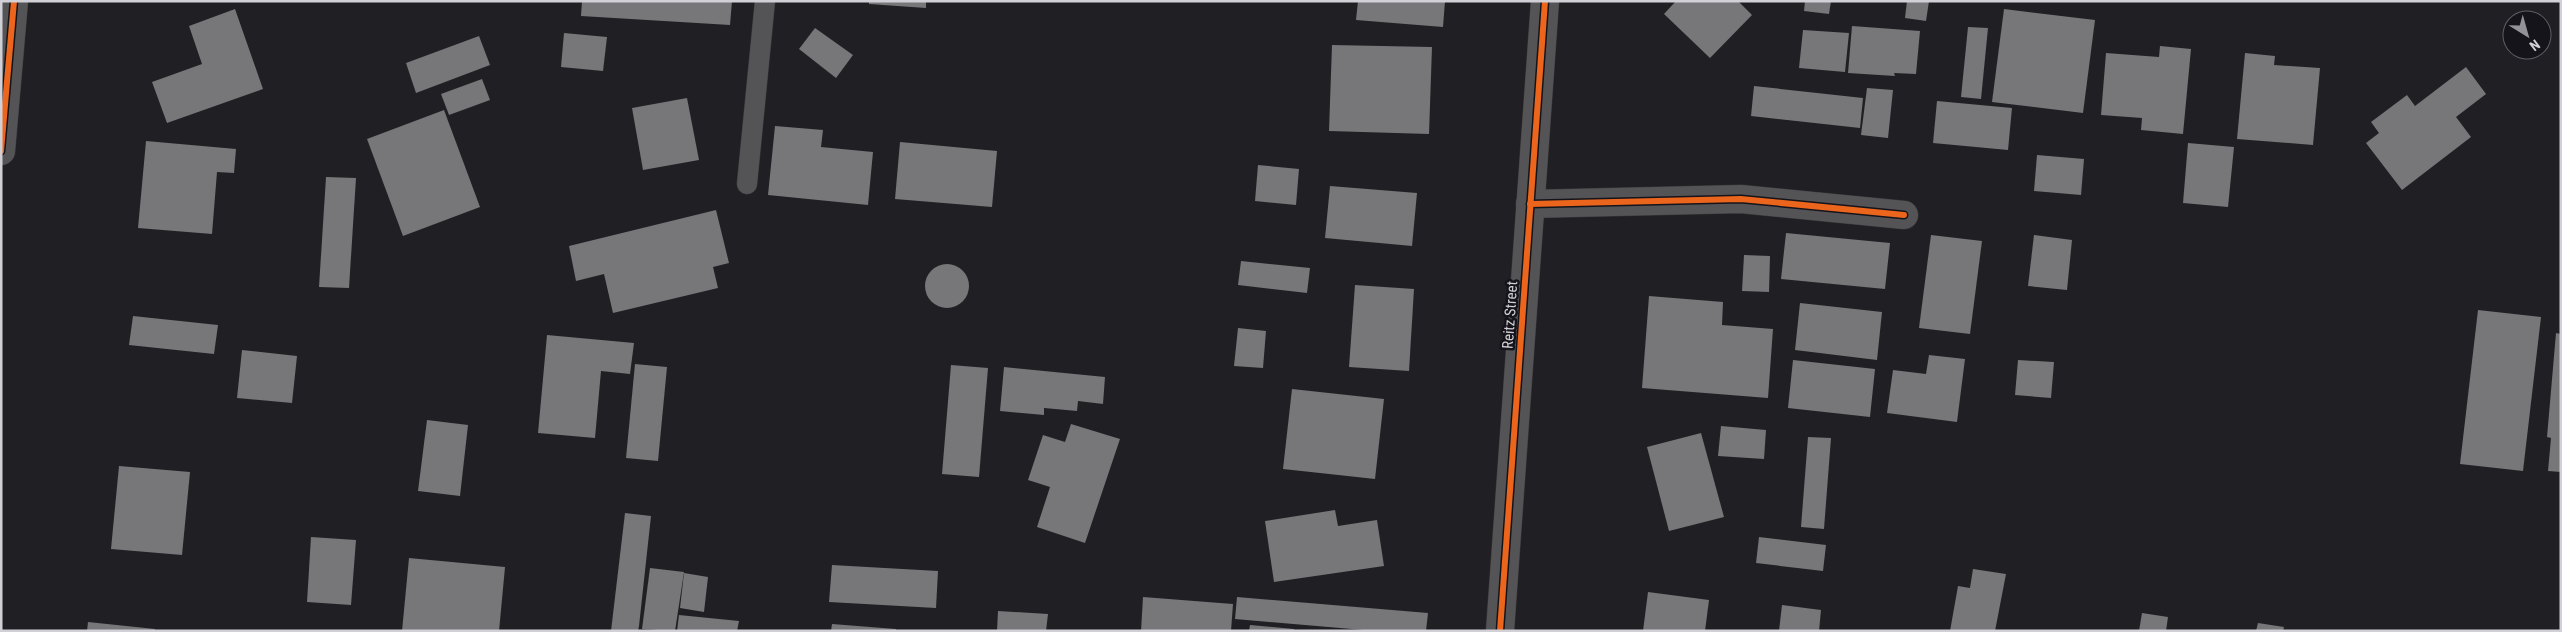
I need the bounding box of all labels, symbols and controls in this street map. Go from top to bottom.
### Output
north arrow [2502,10,2552,60]
text: N [2527,36,2543,54]
street label: Reitz Street [1499,280,1521,350]

